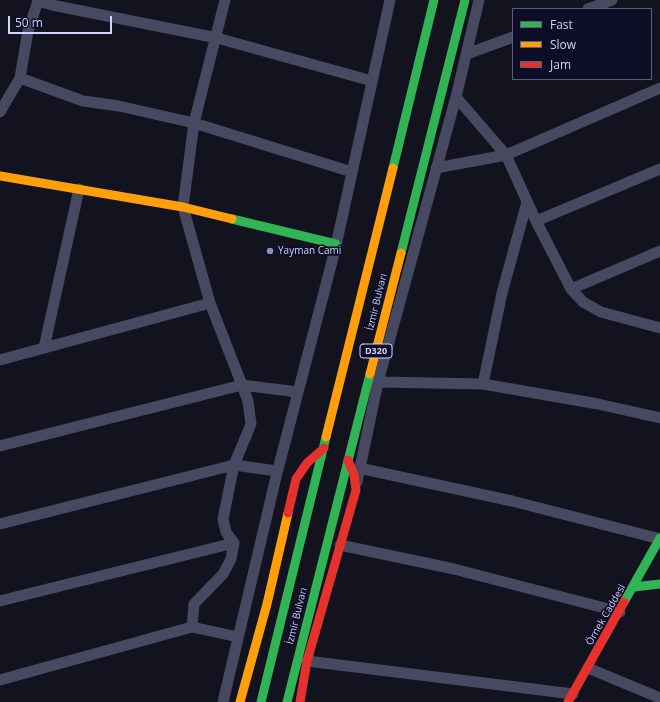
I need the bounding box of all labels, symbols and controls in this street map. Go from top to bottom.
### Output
scale bar [10,8,114,34]
legend [512,8,652,80]
text: 50 m [15,14,43,31]
text: Fast [550,16,573,33]
text: Slow [550,36,576,53]
text: Jam [550,56,571,73]
place label: Yayman Cami [278,245,341,257]
marker: Yayman Cami [265,246,275,256]
street label: İzmir Bulvarı [364,272,390,332]
road number: D320 [360,344,392,358]
street label: Örnek Caddesi [584,582,628,648]
street label: İzmir Bulvarı [284,586,310,646]

